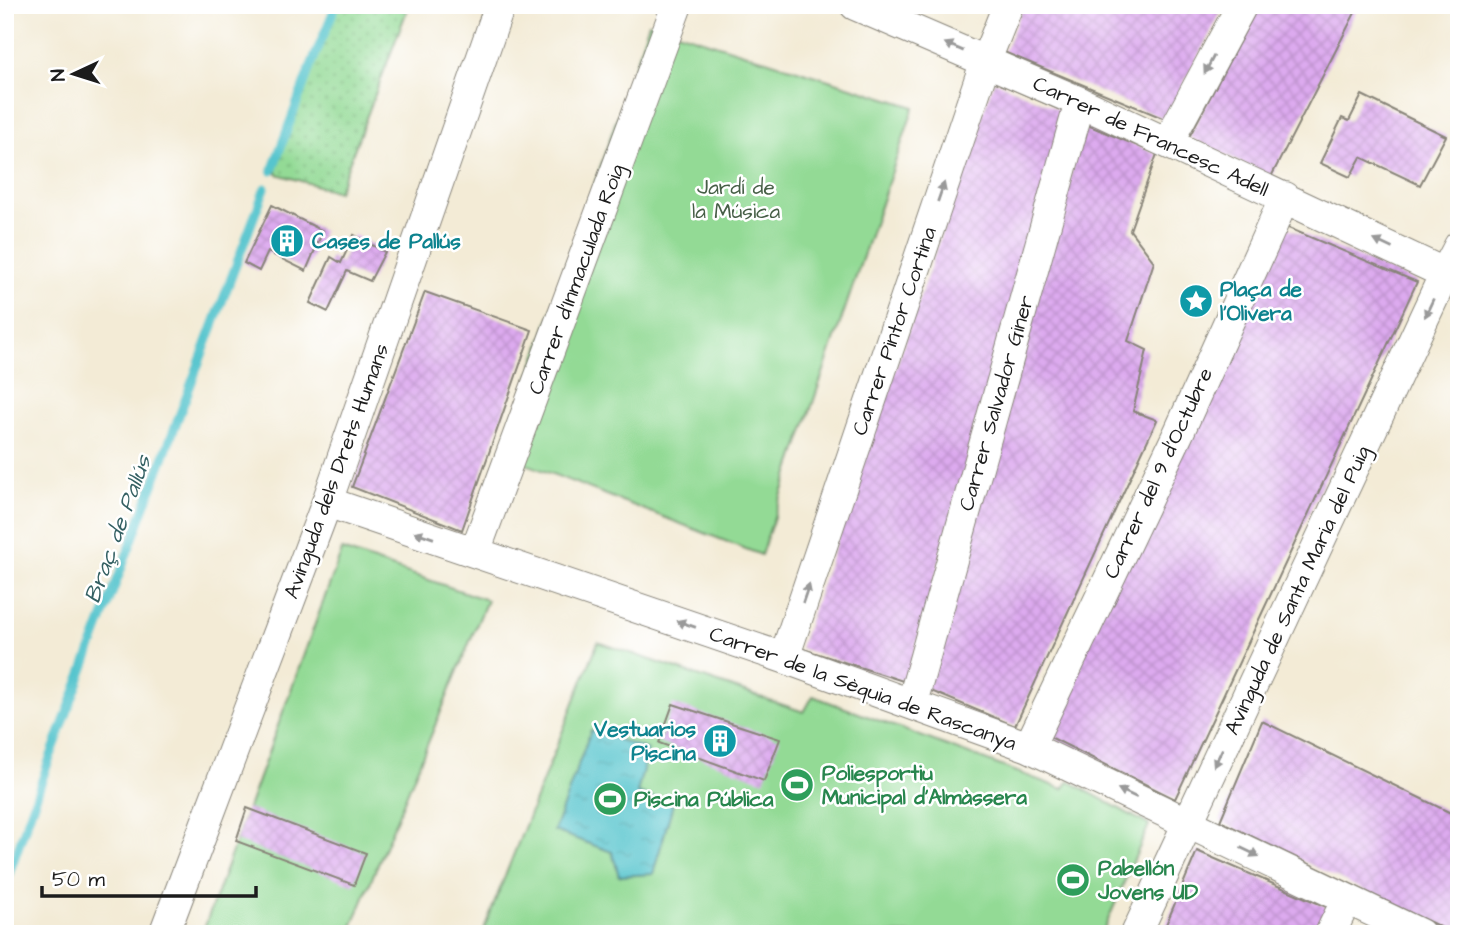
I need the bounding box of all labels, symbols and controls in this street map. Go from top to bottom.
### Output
north arrow [38,38,108,108]
one-way arrow [943,41,964,52]
one-way arrow [1204,55,1215,75]
text: N [45,68,72,82]
street label: Carrer de Francesc Adell [1028,69,1273,204]
street label: Carrer d'Inmaculada Roig [521,160,634,399]
park label: Jardí de la Música [692,173,780,226]
one-way arrow [936,181,947,202]
building icon: Cases de Pallús [268,222,306,260]
street label: Carrer Pintor Cortina [845,223,944,439]
place label: Cases de Pallús [312,227,461,256]
one-way arrow [1373,238,1393,249]
place label: Plaça de l'Olivera [1220,275,1303,328]
place icon: Plaça de l'Olivera [1177,282,1215,320]
street label: Carrer Salvador Giner [952,292,1041,514]
one-way arrow [1423,297,1434,318]
street label: Avinguda dels Drets Humans [277,340,398,603]
street label: Carrer del 9 d'Octubre [1097,363,1220,583]
street label: Avinguda de Santa Maria del Puig [1218,441,1379,740]
water label: Braç de Pallús [76,450,160,608]
one-way arrow [414,529,435,540]
one-way arrow [801,582,812,603]
one-way arrow [675,618,696,629]
street label: Carrer de la Sèquia de Rascanya [704,619,1021,760]
place label: Vestuarios Piscina [593,715,696,768]
building icon: Vestuarios Piscina [701,722,739,760]
one-way arrow [1213,748,1224,768]
place label: Poliesportiu Municipal d'Almàssera [822,759,1027,813]
sports icon: Poliesportiu Municipal d'Almàssera [778,766,816,804]
sports icon: Piscina Pública [591,780,629,818]
place label: Piscina Pública [634,785,774,814]
one-way arrow [1116,788,1137,799]
one-way arrow [1240,847,1260,858]
place label: Pabellón Jovens UD [1097,854,1198,907]
scale bar [42,855,256,899]
sports icon: Pabellón Jovens UD [1054,861,1092,899]
text: 50 m [52,865,106,894]

